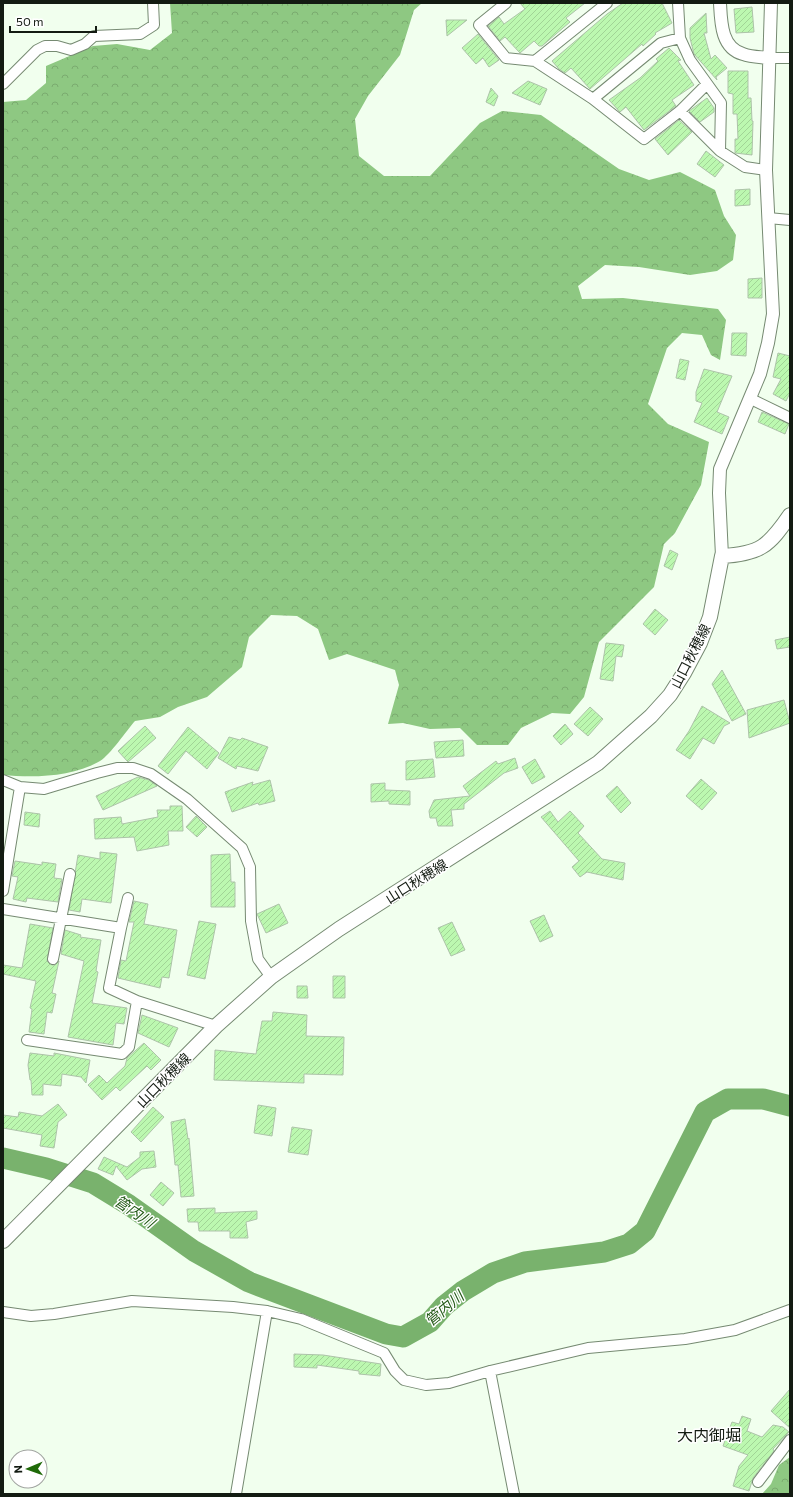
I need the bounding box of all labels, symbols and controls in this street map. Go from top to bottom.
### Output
scale bar [10,8,96,34]
text: 50 m [16,14,44,28]
street label: 山口秋穂線 [667,621,713,691]
street label: 山口秋穂線 [382,855,450,907]
street label: 山口秋穂線 [132,1049,194,1111]
water label: 管内川 [111,1191,160,1232]
water label: 管内川 [421,1285,469,1329]
district label: 大内御堀 [677,1425,741,1444]
north arrow [8,1449,48,1489]
text: N [11,1465,24,1474]

